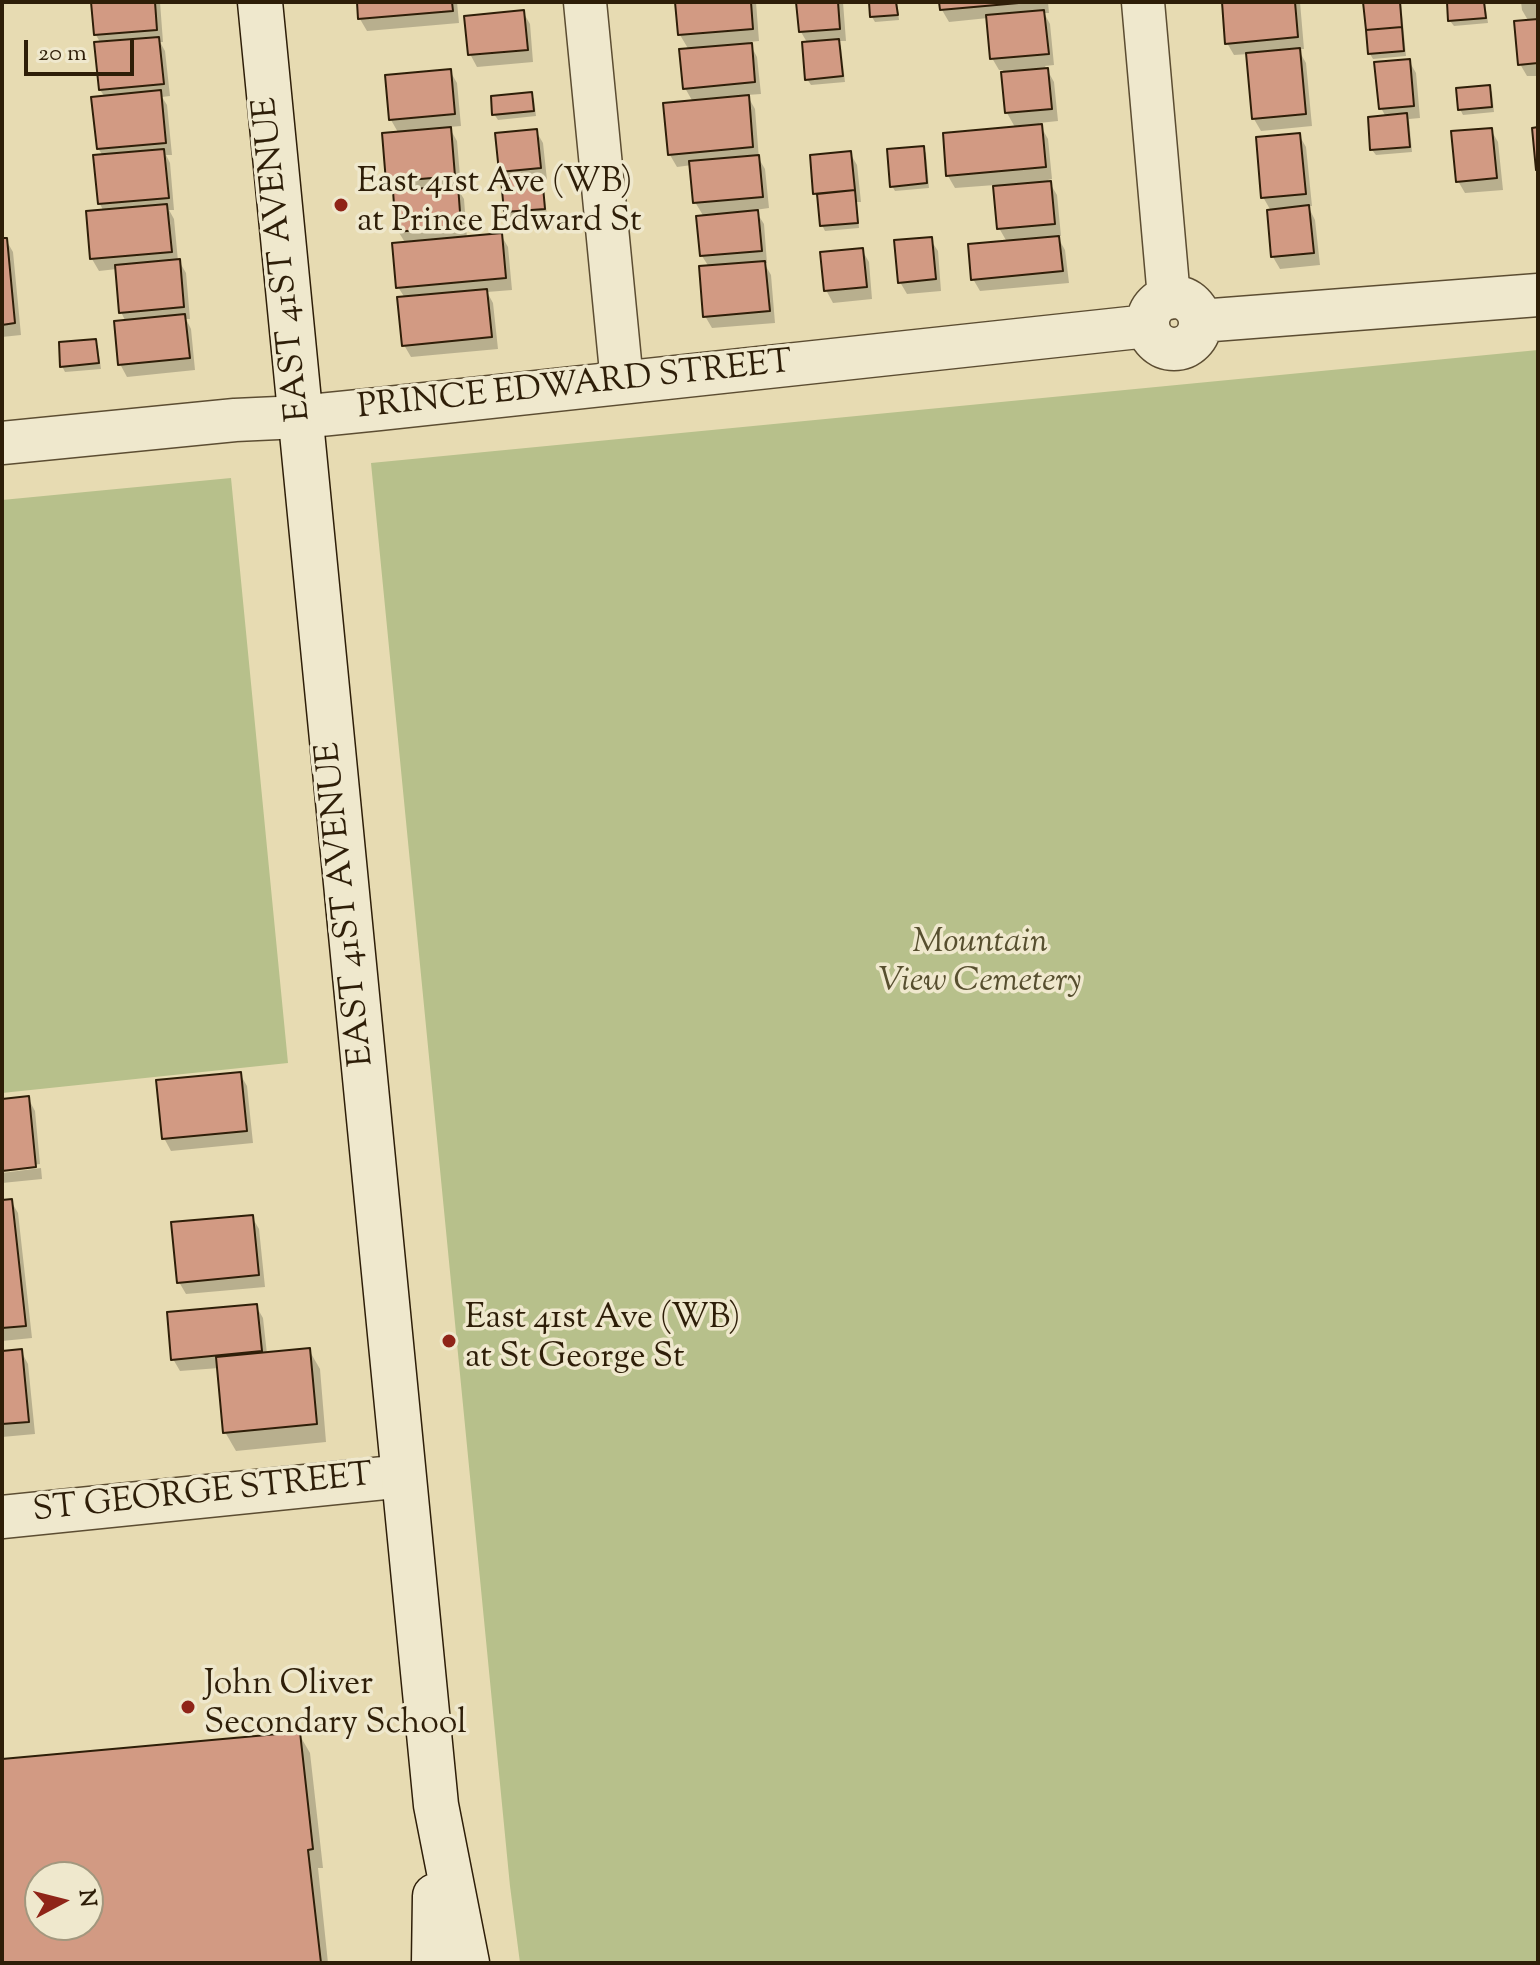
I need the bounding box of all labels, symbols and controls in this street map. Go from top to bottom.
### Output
scale bar [28,24,138,74]
text: 20 m [38,37,87,71]
street label: EAST 41ST AVENUE [248,95,322,423]
place label: East 41st Ave (WB) at Prince Edward St [357,165,642,244]
marker: East 41st Ave (WB) at Prince Edward St [332,196,350,214]
street label: PRINCE EDWARD STREET [356,345,794,431]
street label: EAST 41ST AVENUE [311,740,385,1068]
park label: Mountain View Cemetery [879,925,1081,1004]
place label: East 41st Ave (WB) at St George St [465,1301,740,1380]
marker: East 41st Ave (WB) at St George St [440,1332,458,1350]
street label: ST GEORGE STREET [31,1458,375,1534]
place label: John Oliver Secondary School [204,1667,467,1746]
marker: John Oliver Secondary School [179,1698,197,1716]
north arrow [24,1861,104,1941]
text: N [69,1888,103,1909]

